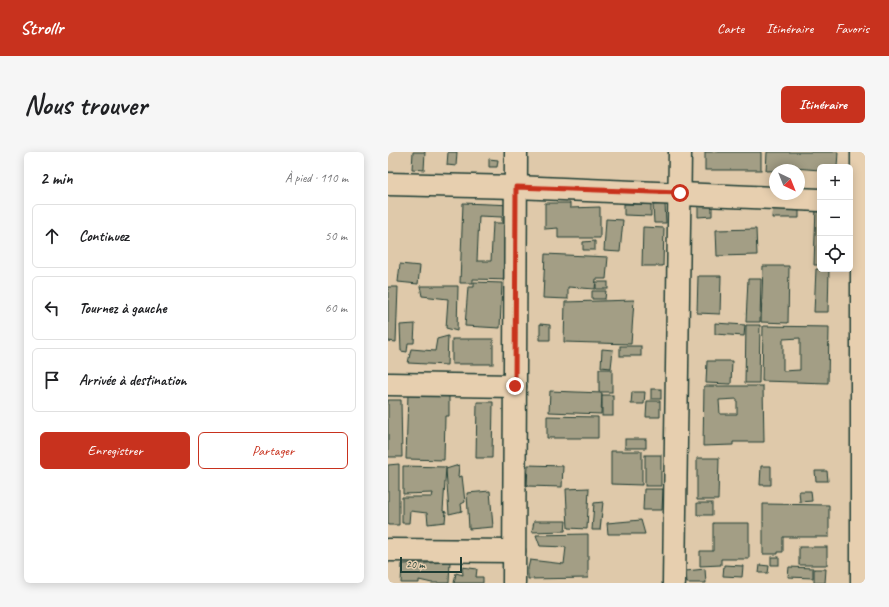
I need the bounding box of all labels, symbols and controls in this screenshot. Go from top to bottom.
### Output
text: Strollr [20,16,63,40]
text: Carte [717,20,744,37]
text: Itinéraire [766,20,813,37]
text: Favoris [835,20,869,37]
button: Itinéraire [781,86,865,123]
text: Nous trouver [24,87,147,122]
north arrow [769,164,805,200]
map controls [817,164,853,272]
button: + [817,164,853,200]
text: 2 min [40,168,73,189]
text: À pied · 110 m [285,170,348,186]
route start [671,184,689,202]
button: − [817,200,853,236]
icon: ahead [41,225,63,247]
text: Continuez [79,227,129,246]
text: 50 m [325,228,347,244]
button: locate [817,236,853,272]
icon: left [41,297,63,319]
text: Tournez à gauche [79,299,166,318]
text: 60 m [325,300,347,316]
icon: arrive [41,369,63,391]
text: Arrivée à destination [79,371,187,390]
route end [506,377,524,395]
button: Enregistrer [40,432,190,469]
button: Partager [198,432,348,469]
scale bar [400,555,462,574]
text: 20 m [406,557,425,571]

